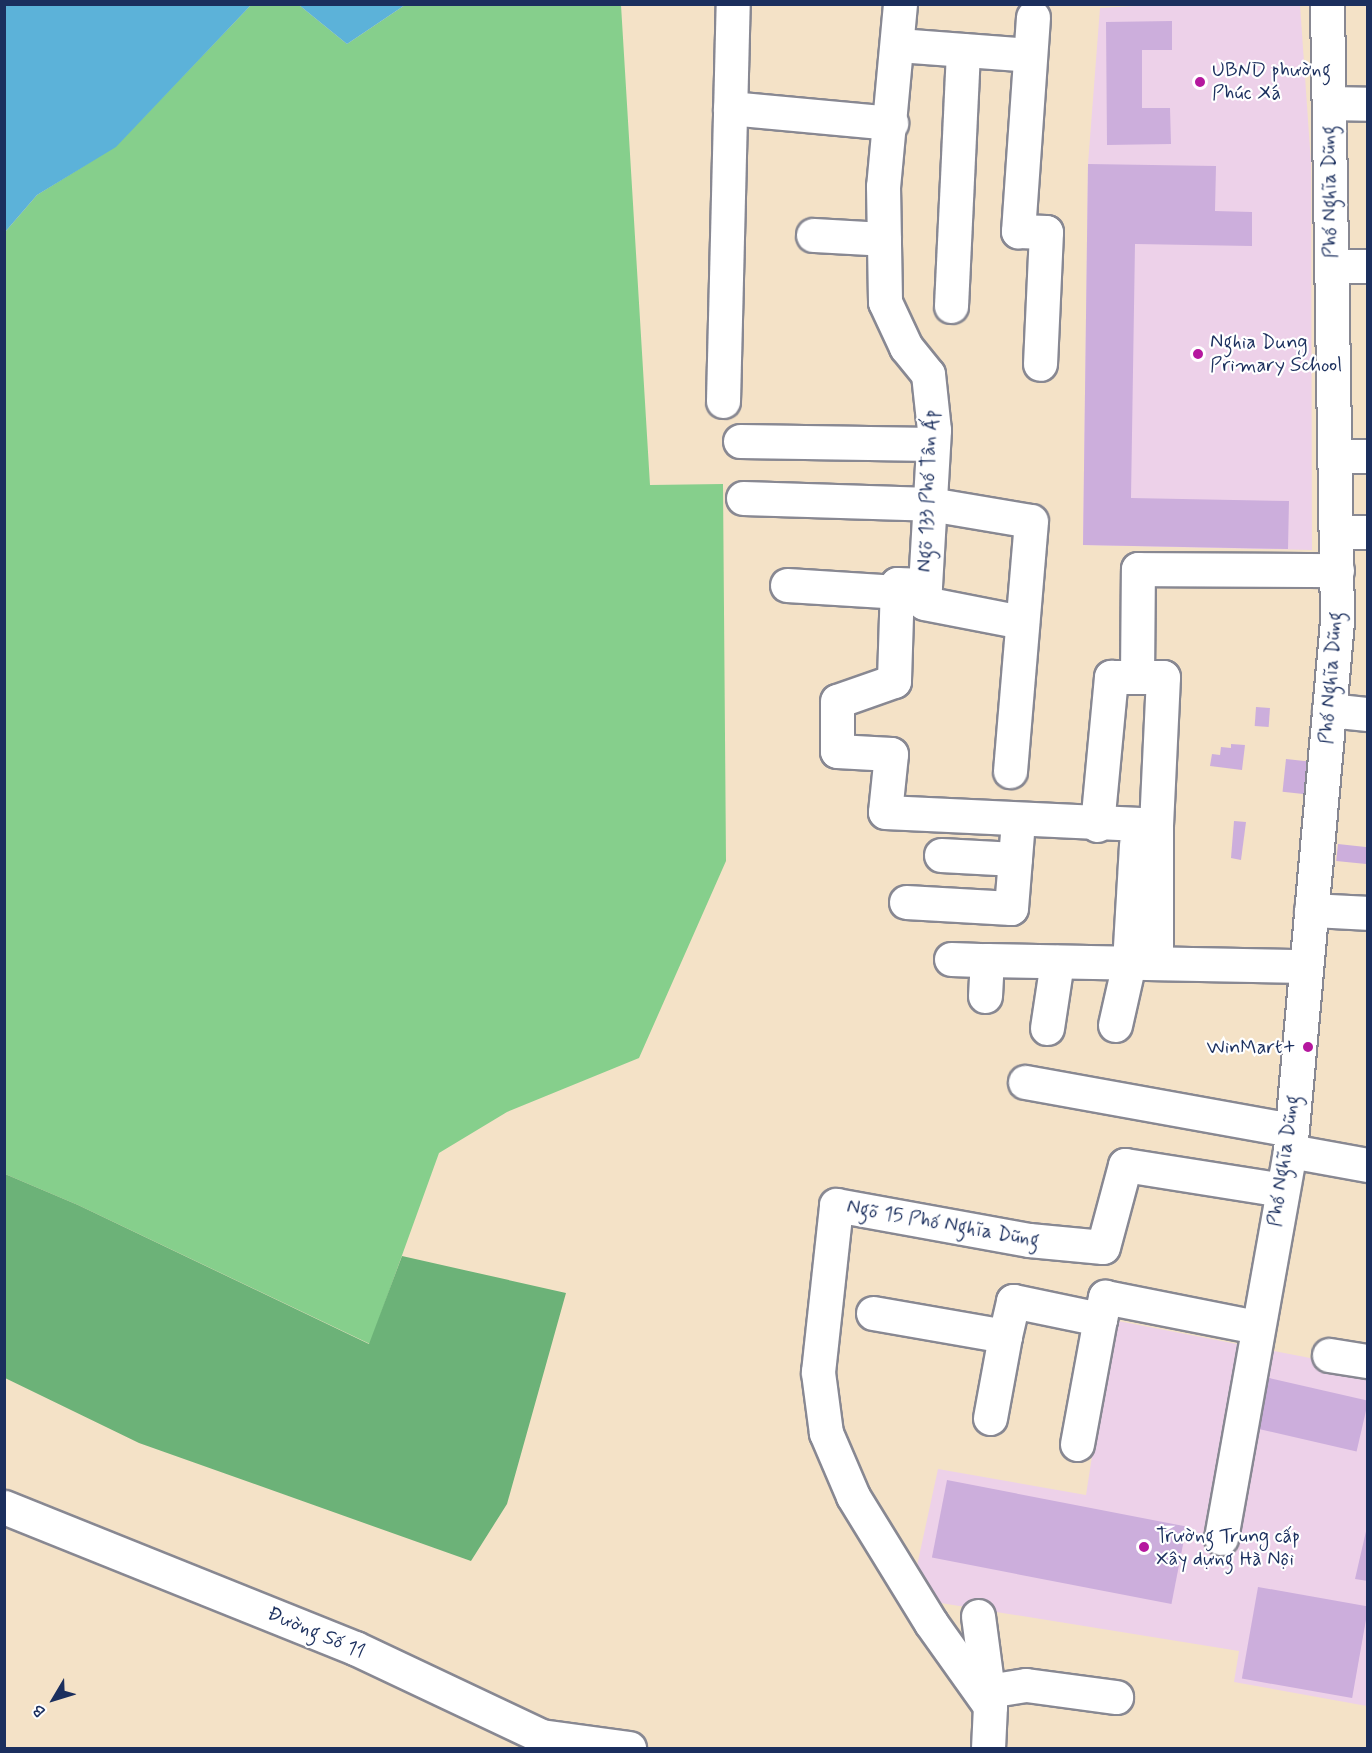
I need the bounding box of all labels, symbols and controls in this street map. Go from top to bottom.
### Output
place label: UBND phường Phúc Xá [1212,58,1331,105]
marker: UBND phường Phúc Xá [1193,75,1207,89]
street label: Phố Nghĩa Dũng [1317,125,1343,259]
place label: Nghia Dung Primary School [1210,330,1342,377]
marker: Nghia Dung Primary School [1191,347,1205,361]
street label: Ngõ 133 Phố Tân Ấp [913,409,943,573]
street label: Phố Nghĩa Dũng [1314,611,1348,745]
place label: WinMart+ [1207,1035,1296,1059]
marker: WinMart+ [1301,1040,1315,1054]
street label: Phố Nghĩa Dũng [1263,1094,1305,1228]
street label: Ngõ 15 Phố Nghĩa Dũng [845,1195,1041,1253]
place label: Trường Trung cấp Xây dựng Hà Nội [1156,1524,1302,1571]
marker: Trường Trung cấp Xây dựng Hà Nội [1137,1540,1151,1554]
street label: Đường Số 11 [264,1602,368,1664]
north arrow [24,1669,84,1729]
text: B [28,1700,51,1721]

